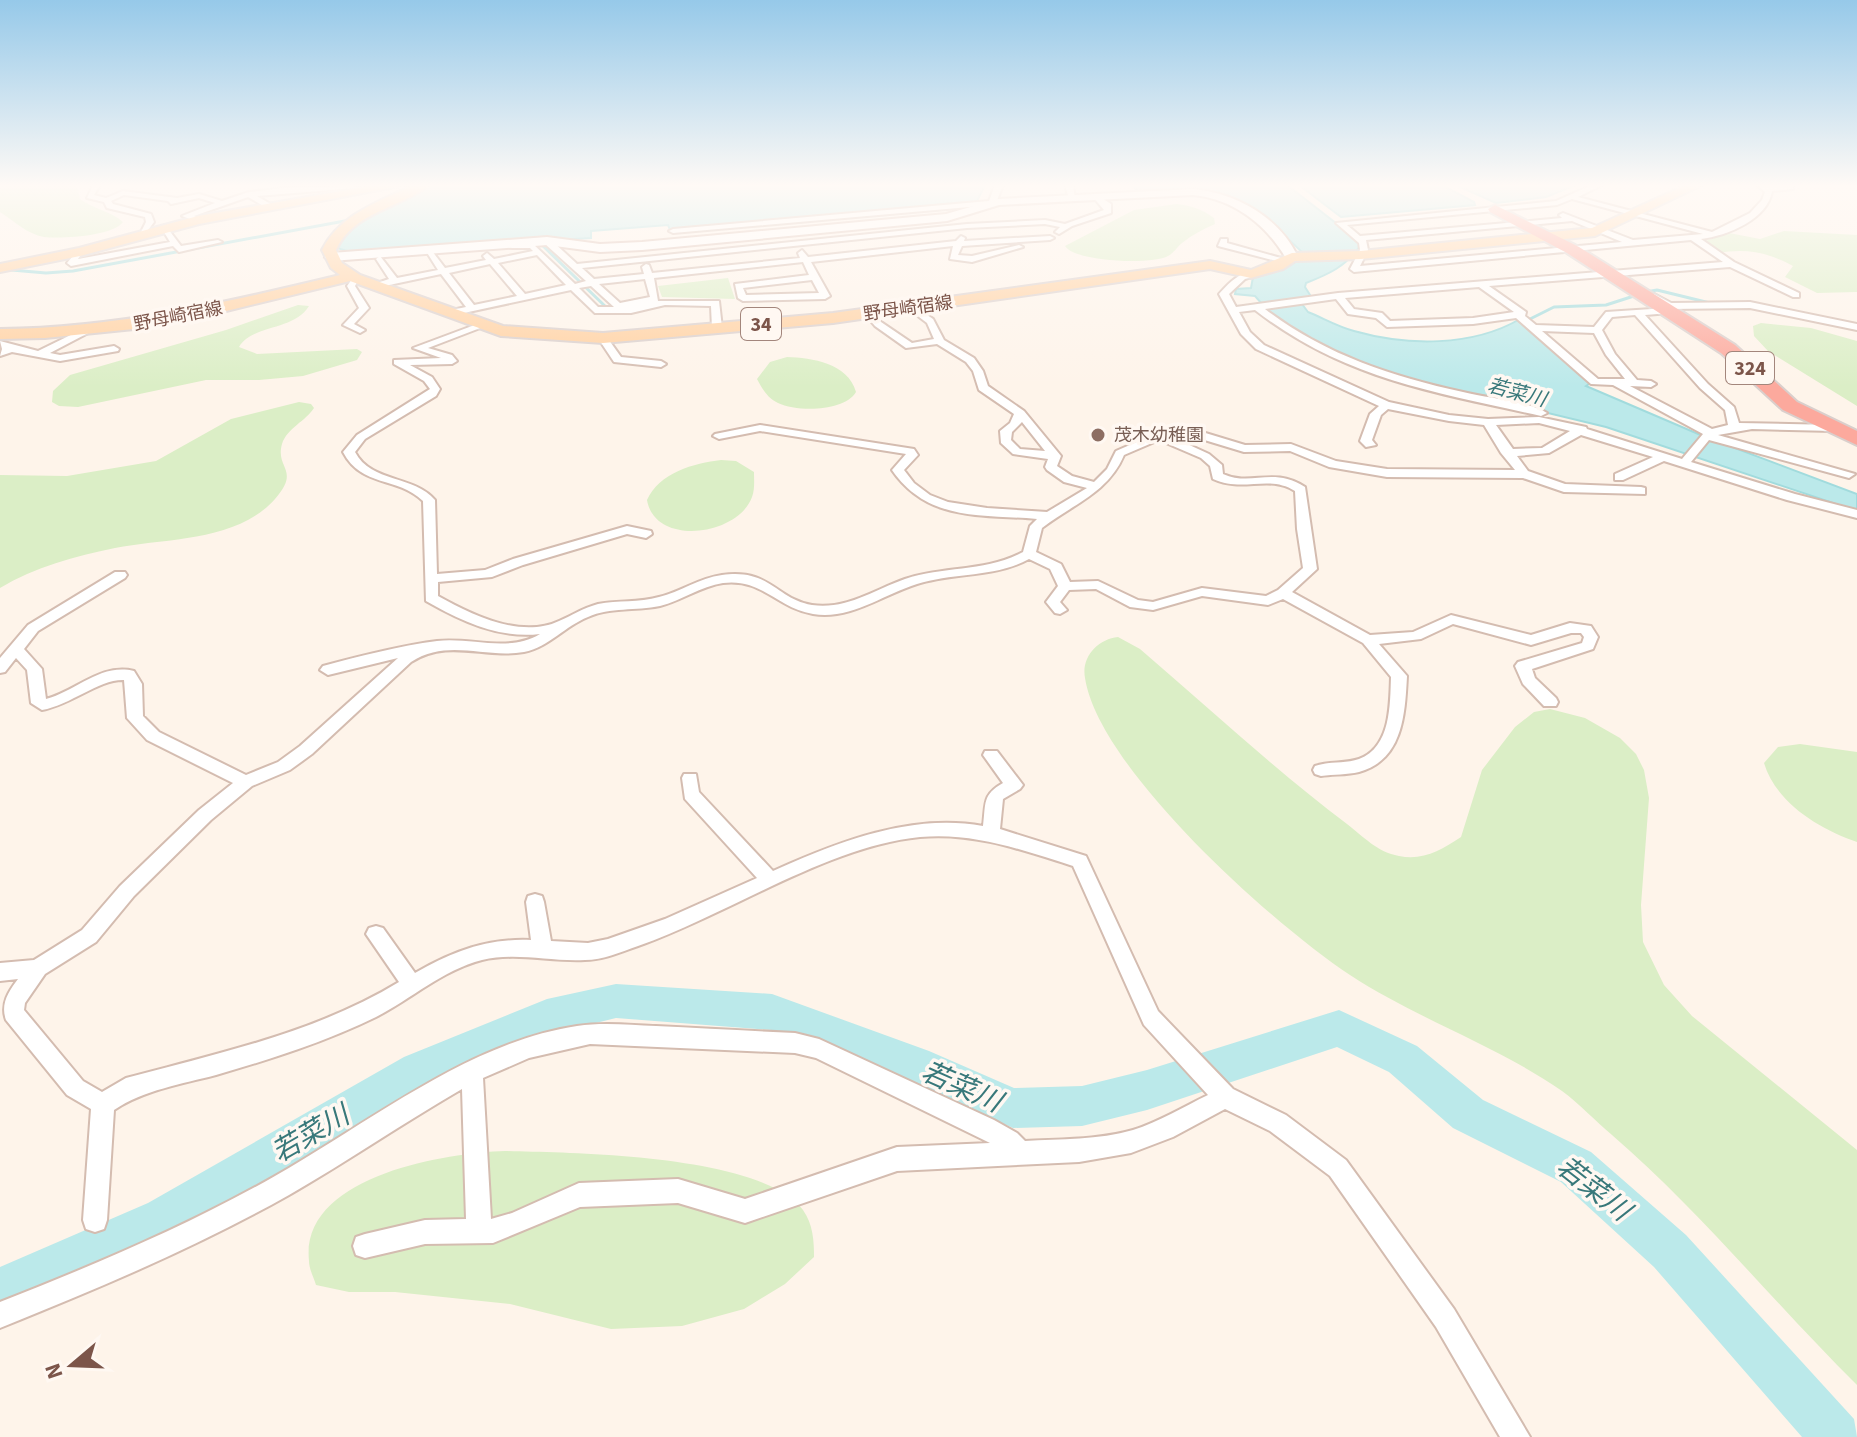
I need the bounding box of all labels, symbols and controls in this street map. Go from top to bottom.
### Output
street label: 野母崎宿線 [862,290,954,327]
street label: 野母崎宿線 [132,296,225,337]
road number: 34 [741,308,781,340]
road number: 324 [1726,352,1774,384]
water label: 若菜川 [1484,372,1551,415]
place label: 茂木幼稚園 [1114,423,1204,448]
marker: 茂木幼稚園 [1089,426,1107,444]
water label: 若菜川 [915,1052,1011,1123]
water label: 若菜川 [264,1094,359,1172]
water label: 若菜川 [1548,1147,1641,1232]
north arrow [32,1325,112,1405]
text: N [37,1359,72,1383]

